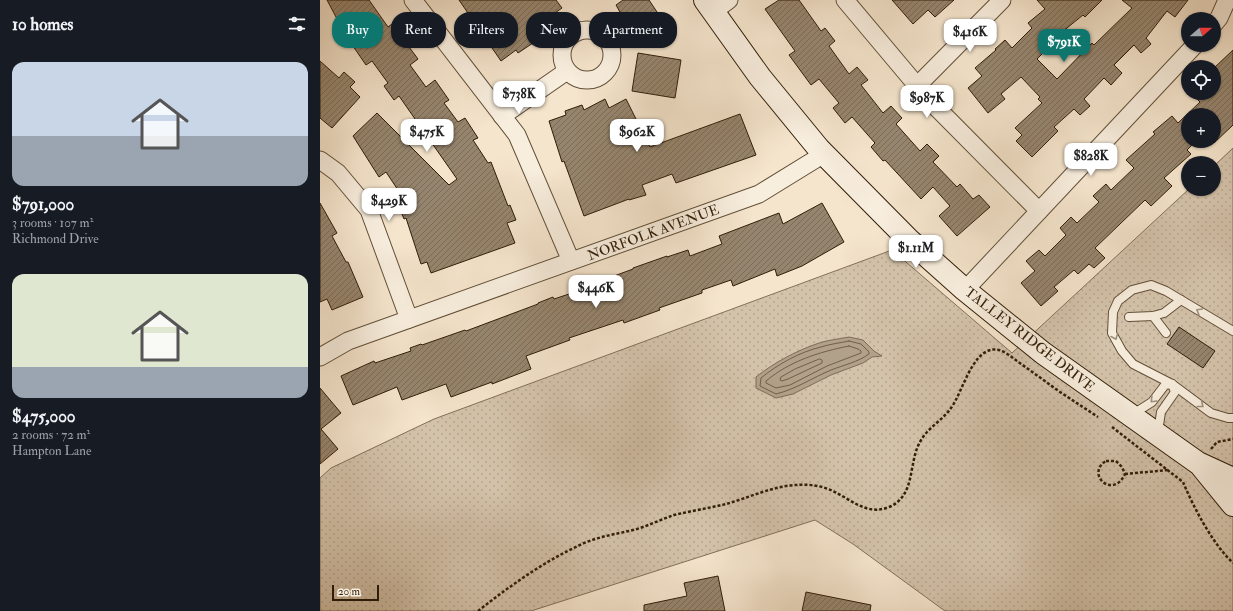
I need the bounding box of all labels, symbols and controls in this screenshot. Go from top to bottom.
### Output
chip: Buy [332,12,383,48]
chip: Rent [391,12,446,48]
chip: Filters [454,12,518,48]
chip: New [526,12,581,48]
chip: Apartment [589,12,677,48]
north arrow [1181,12,1221,52]
map controls [1181,12,1221,196]
icon: filters [286,13,308,35]
text: 10 homes [12,14,73,35]
pin: $416K [942,19,998,53]
text: $416K [953,24,987,40]
pin: $791K [1036,29,1092,63]
text: $791K [1047,34,1081,50]
button: locate [1181,60,1221,100]
pin: $738K [491,81,547,115]
pin: $987K [899,85,955,119]
text: $738K [502,86,536,102]
icon: home [124,88,196,160]
text: $987K [909,90,945,106]
button: + [1181,108,1221,148]
pin: $475K [399,119,455,153]
pin: $962K [609,119,665,153]
text: $475K [410,124,444,140]
text: $962K [619,124,655,140]
pin: $828K [1063,143,1119,177]
text: $828K [1073,148,1109,164]
button: − [1181,156,1221,196]
pin: $429K [361,188,417,222]
text: $429K [371,193,407,209]
text: $791,000 [12,194,74,215]
street label: NORFOLK AVENUE [585,201,721,264]
text: 3 rooms · 107 m² [12,215,93,231]
text: Richmond Drive [12,231,99,247]
pin: $1.11M [883,235,949,269]
text: $1.11M [898,240,934,256]
pin: $446K [568,275,624,309]
text: $446K [577,280,615,296]
street label: TALLEY RIDGE DRIVE [961,283,1098,396]
icon: home [124,300,196,372]
one-way arrow [1196,308,1203,315]
one-way arrow [1110,333,1118,340]
one-way arrow [1150,395,1158,403]
one-way arrow [1196,401,1203,408]
text: $475,000 [12,406,76,427]
text: 2 rooms · 72 m² [12,427,90,443]
text: Hampton Lane [12,443,91,459]
scale bar [332,583,379,602]
text: 20 m [338,585,360,598]

